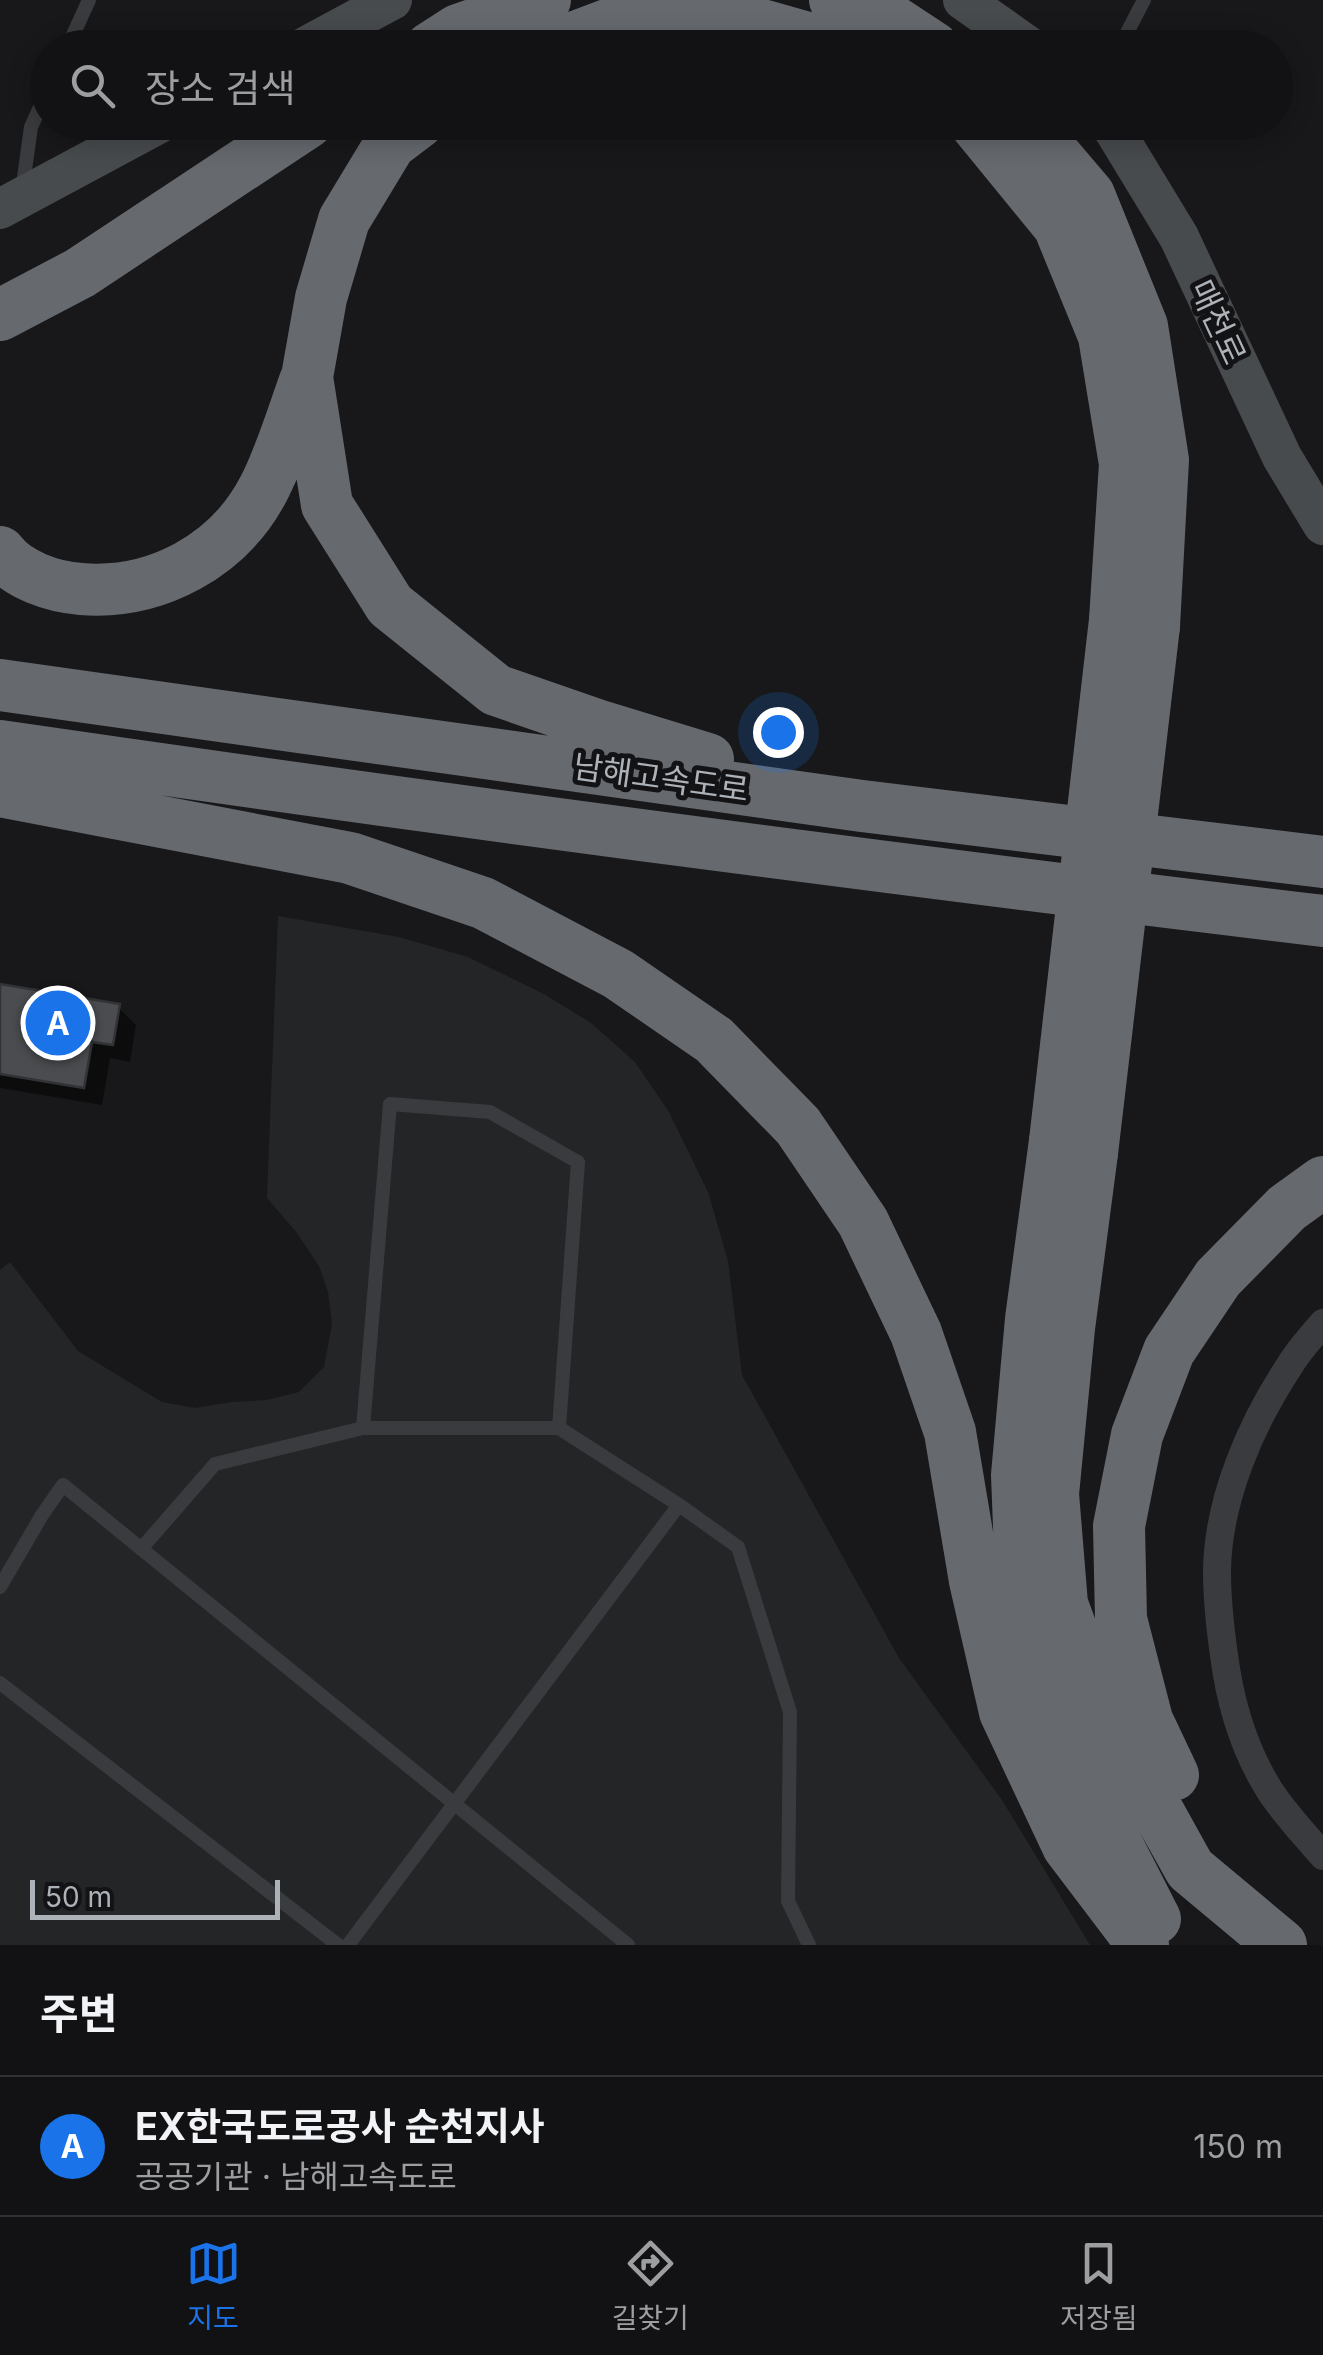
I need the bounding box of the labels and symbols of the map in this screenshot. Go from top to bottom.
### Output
street label: 매천로 [1182,274,1254,370]
your location [753,707,804,758]
street label: 남해고속도로 [571,746,751,810]
pin: A [26,986,90,1060]
scale bar [30,1875,280,1920]

